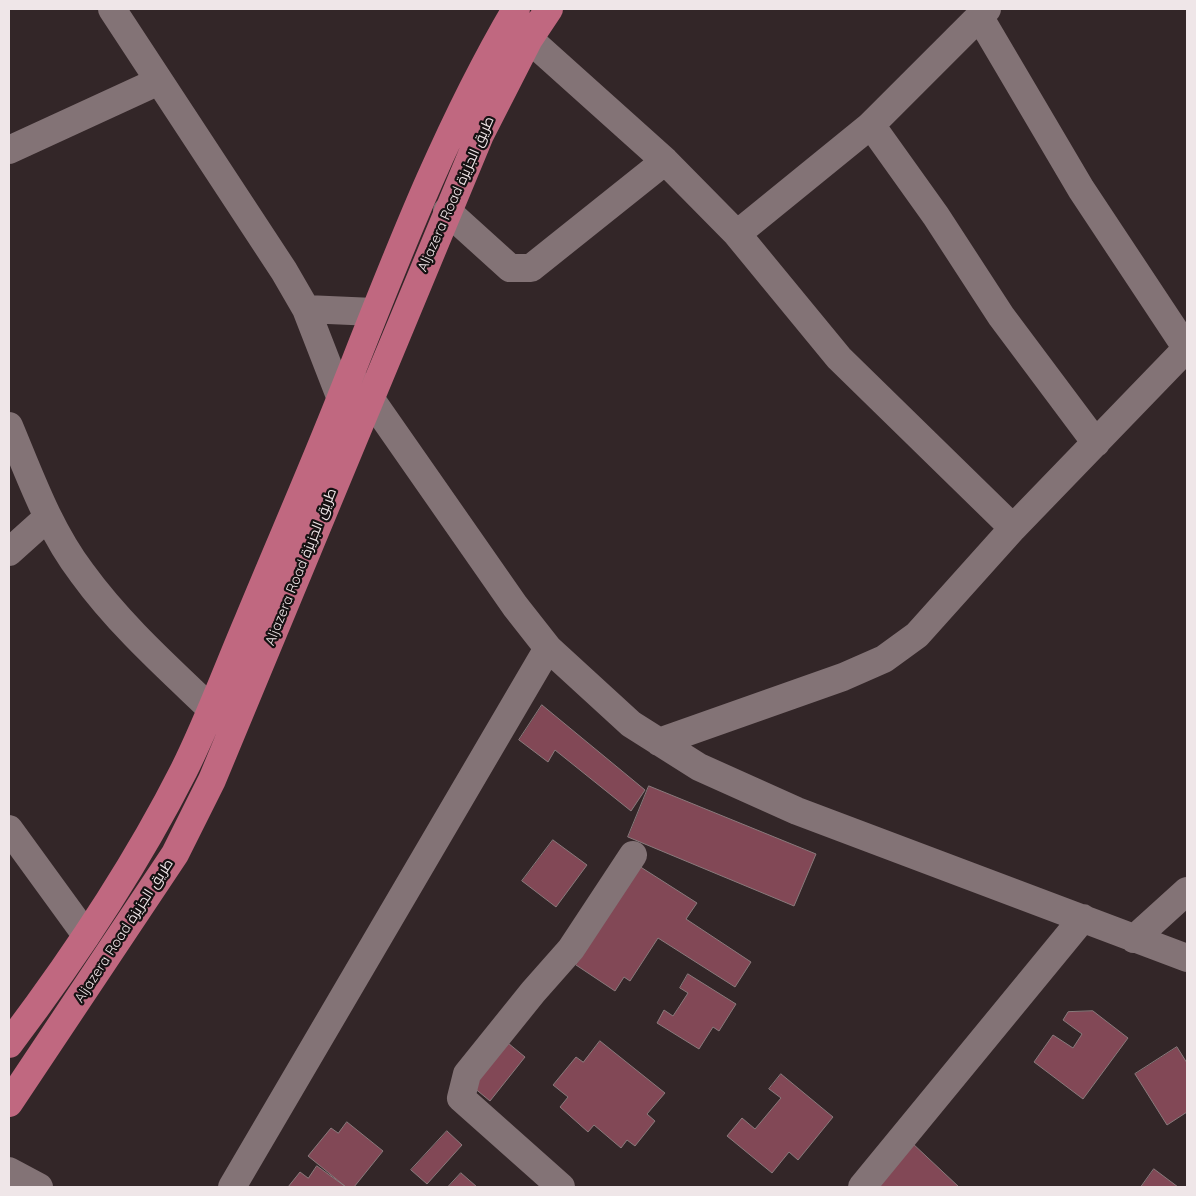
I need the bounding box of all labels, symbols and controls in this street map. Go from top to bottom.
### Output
street label: Aljazera Road طريق الجزيزة [414,114,498,274]
street label: Aljazera Road طريق الجزيزة [262,486,340,648]
street label: Aljazera Road طريق الجزيزة [71,856,177,1006]

